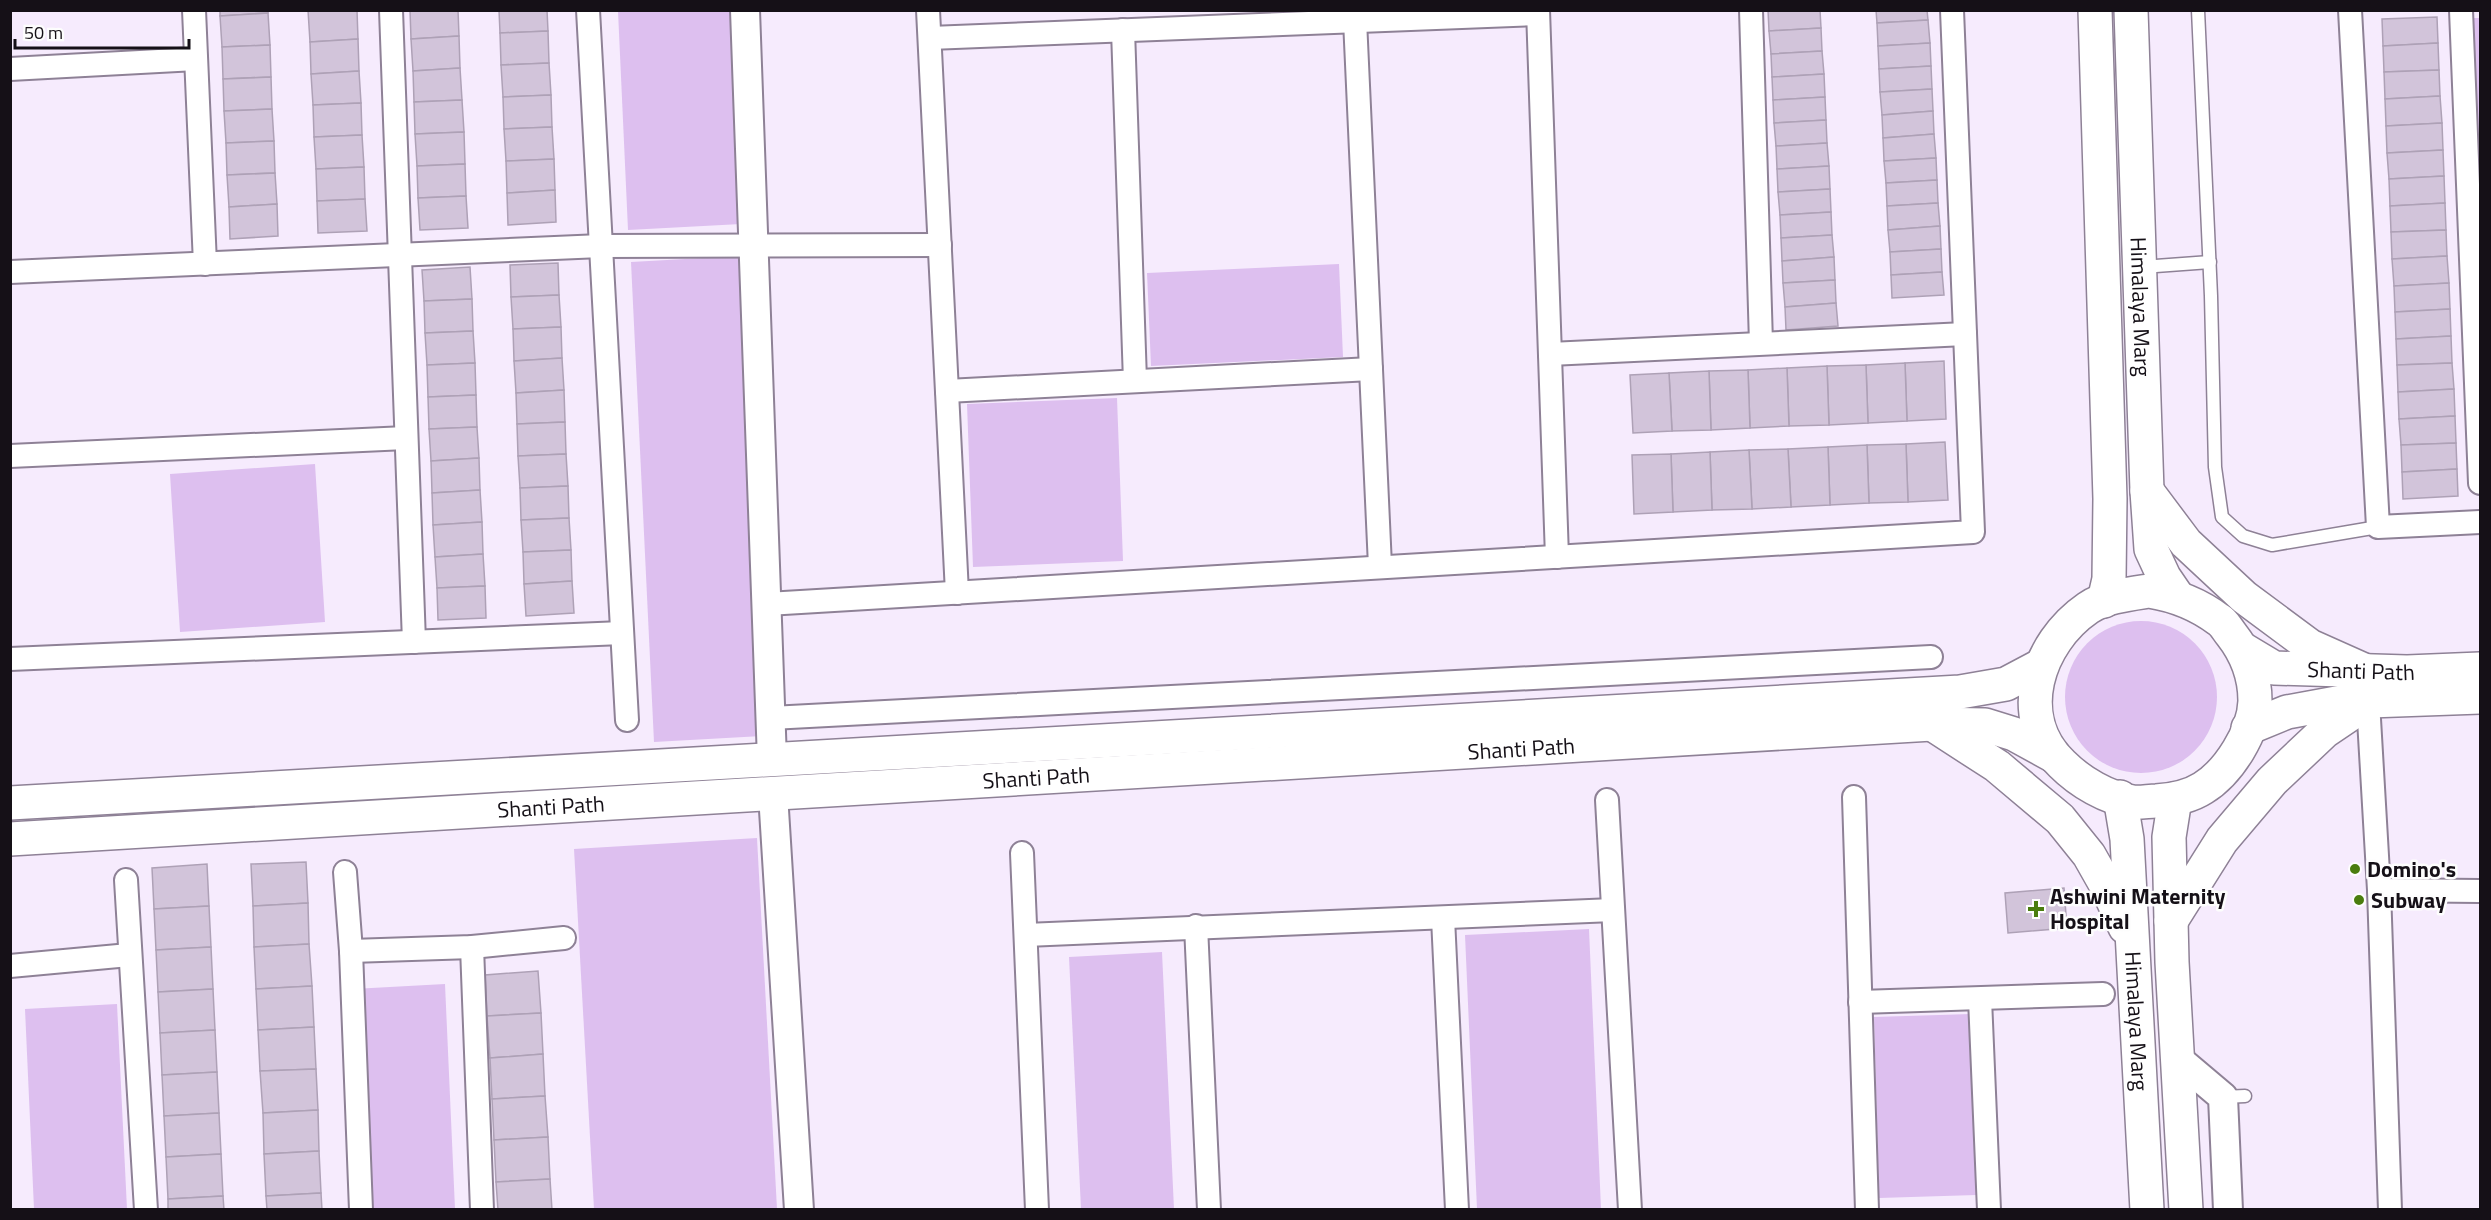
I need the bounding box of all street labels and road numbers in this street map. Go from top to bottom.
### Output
street label: Himalaya Marg [2122,236,2160,377]
street label: Shanti Path [2307,652,2415,689]
street label: Shanti Path [1467,728,1576,769]
street label: Shanti Path [982,757,1091,798]
street label: Shanti Path [496,786,606,827]
street label: Himalaya Marg [2116,950,2158,1092]

